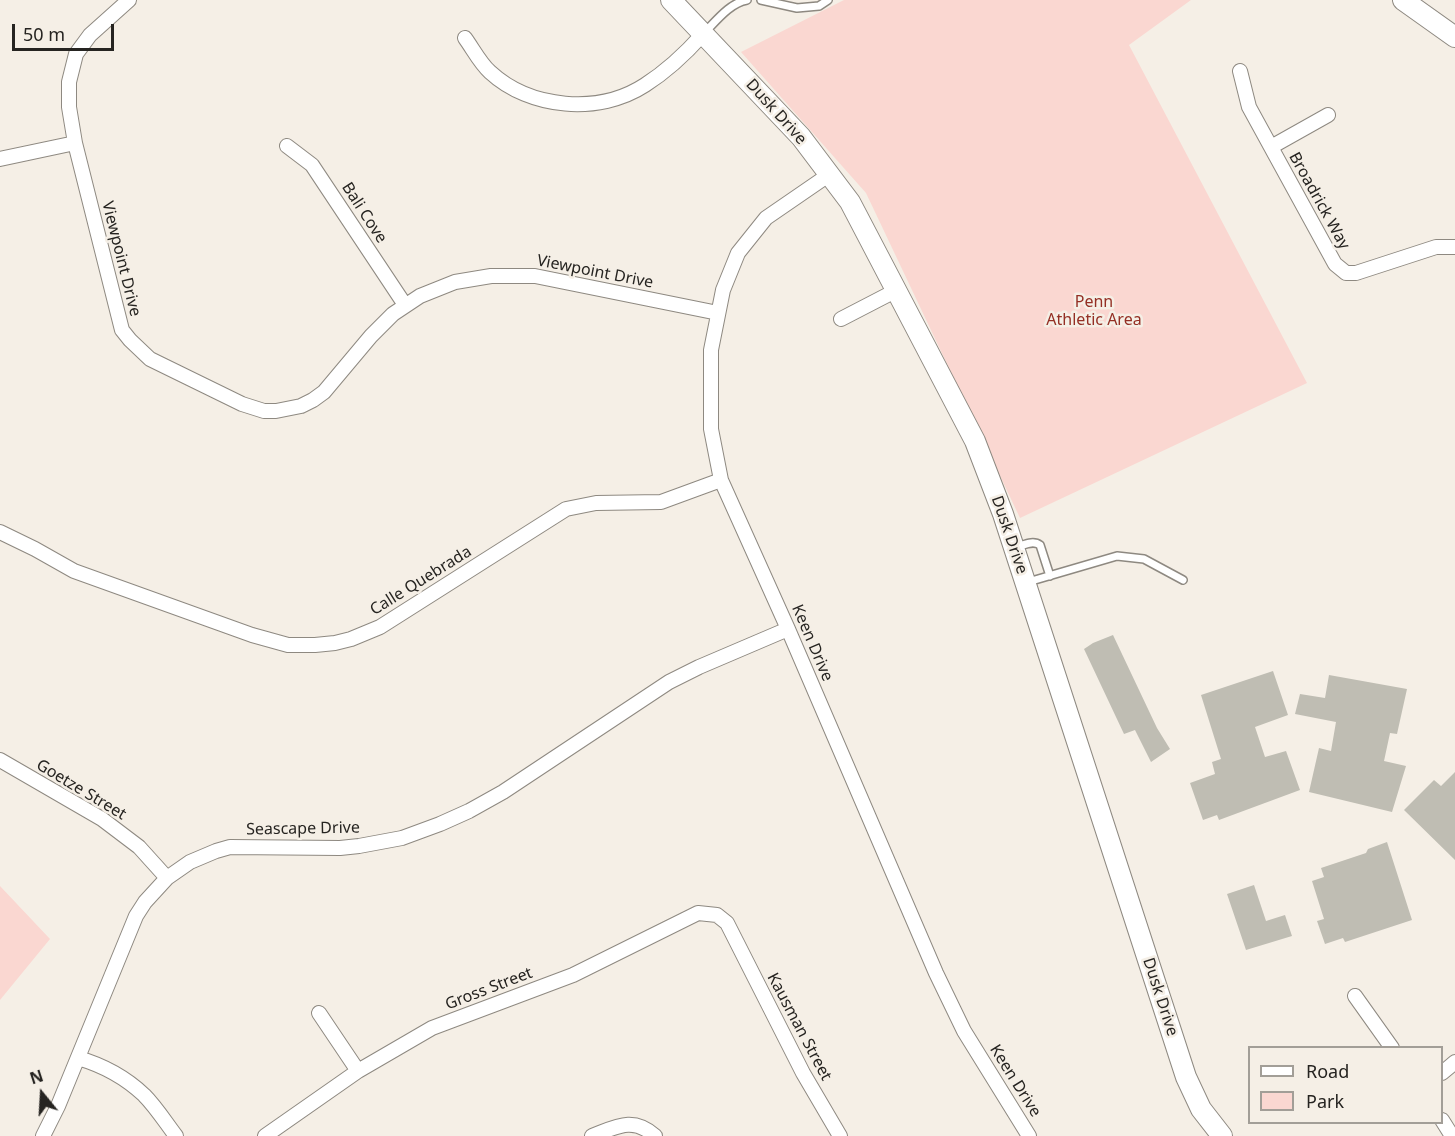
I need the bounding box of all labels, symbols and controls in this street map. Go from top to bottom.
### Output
scale bar [15,12,117,50]
text: 50 m [23,22,65,46]
street label: Dusk Drive [742,75,810,149]
street label: Broadrick Way [1284,149,1354,253]
street label: Bali Cove [337,179,391,247]
street label: Viewpoint Drive [97,199,145,319]
street label: Viewpoint Drive [535,251,655,293]
park label: Penn Athletic Area [1046,292,1142,330]
street label: Dusk Drive [987,493,1031,577]
street label: Calle Quebrada [367,542,475,620]
street label: Keen Drive [787,602,837,684]
street label: Goetze Street [33,756,129,824]
street label: Seascape Drive [246,818,360,840]
street label: Dusk Drive [1138,955,1182,1039]
street label: Gross Street [443,964,535,1014]
street label: Kausman Street [763,970,835,1084]
street label: Keen Drive [985,1041,1045,1121]
legend [1248,1046,1443,1124]
text: Road [1306,1059,1349,1083]
north arrow [12,1064,72,1124]
text: N [27,1064,46,1089]
text: Park [1306,1089,1344,1113]

